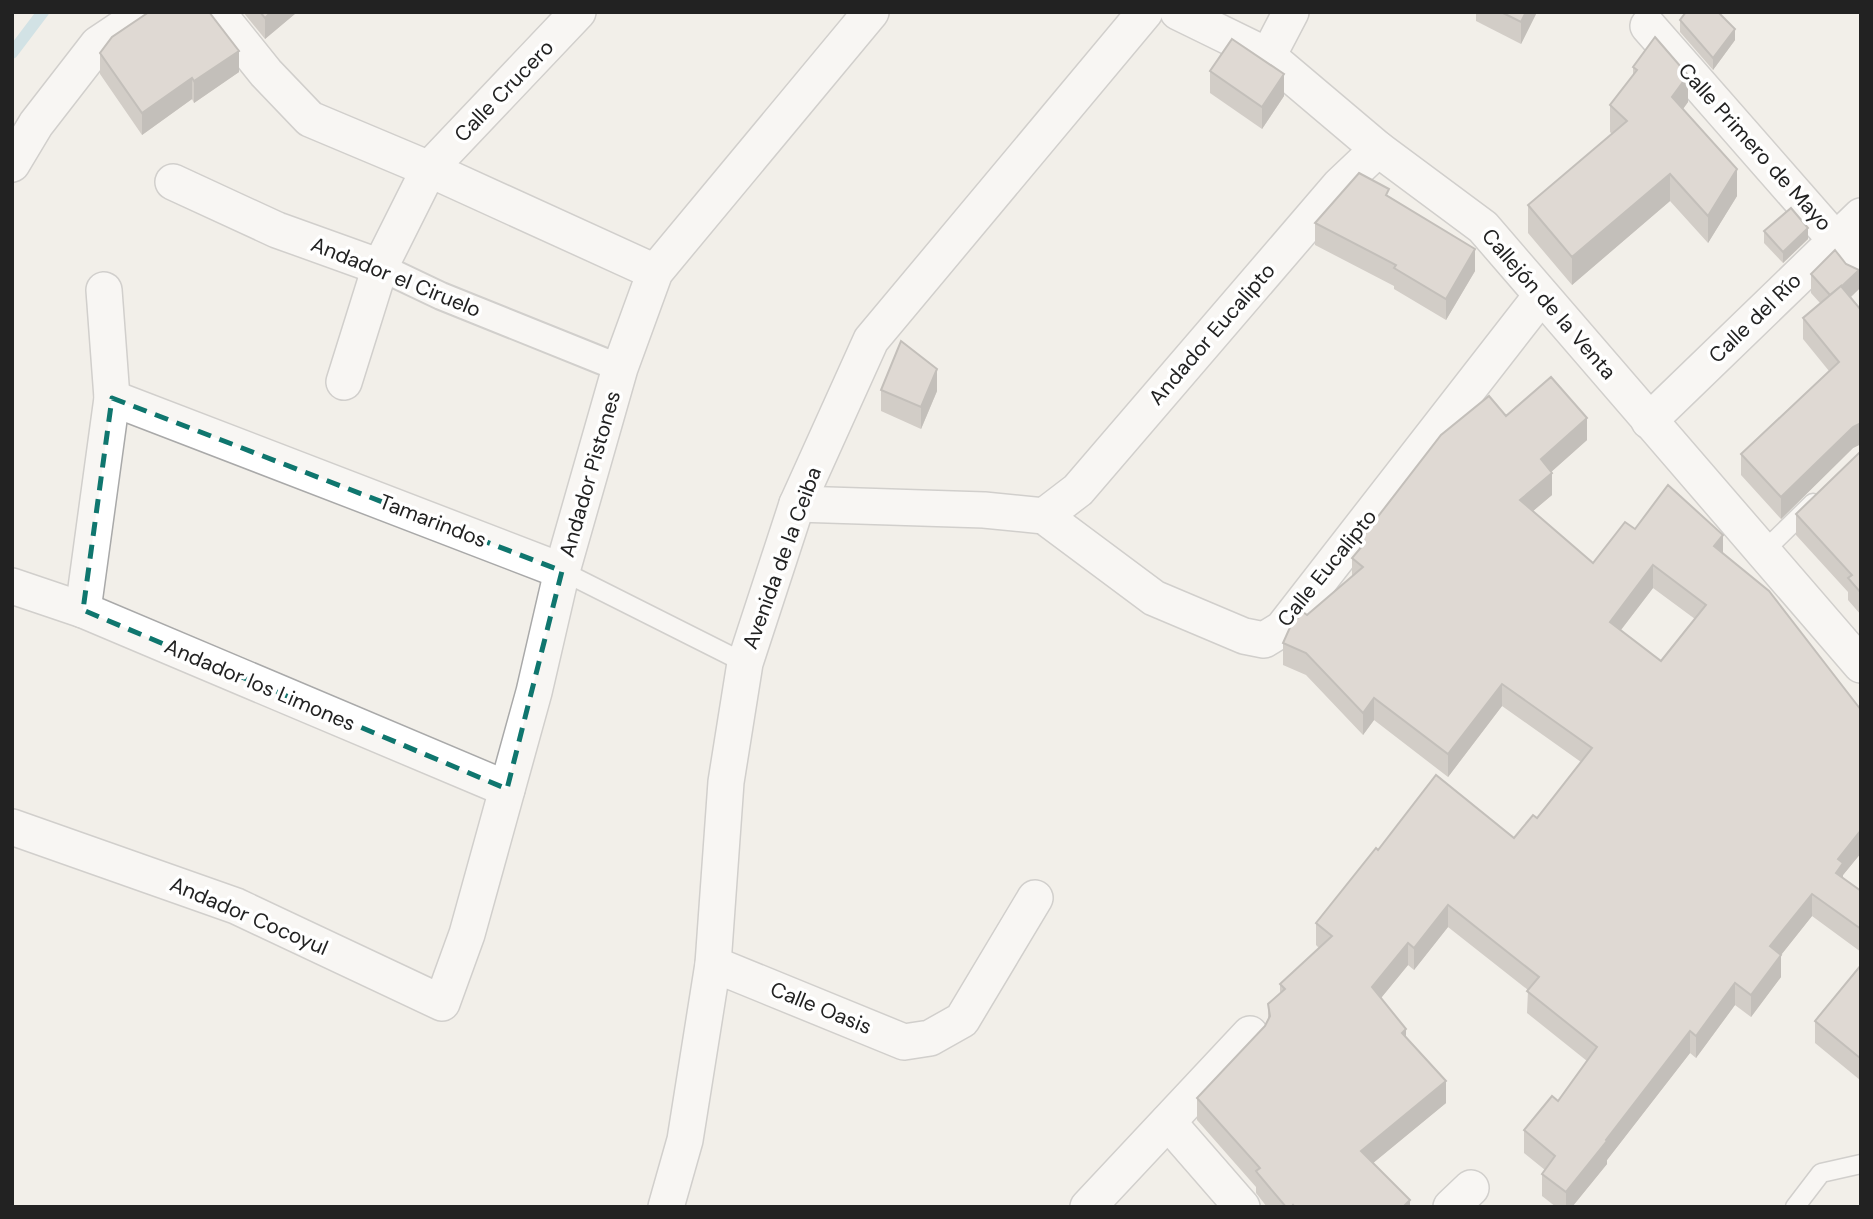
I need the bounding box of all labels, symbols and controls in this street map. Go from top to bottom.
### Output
street label: Calle Crucero [448,34,560,148]
street label: Calle Primero de Mayo [1672,57,1838,237]
street label: Callejón de la Venta [1476,222,1622,386]
street label: Andador el Ciruelo [307,230,485,324]
street label: Andador Eucalipto [1142,257,1282,411]
street label: Calle del Río [1703,267,1807,369]
street label: Andador Pistones [553,388,627,560]
street label: Avenida de la Ceiba [736,463,828,653]
street label: Tamarindos [375,488,491,554]
street label: Calle Eucalipto [1271,503,1383,633]
street label: Andador los Limones [160,632,360,738]
street label: Andador Cocoyul [166,870,332,962]
street label: Calle Oasis [766,975,876,1041]

